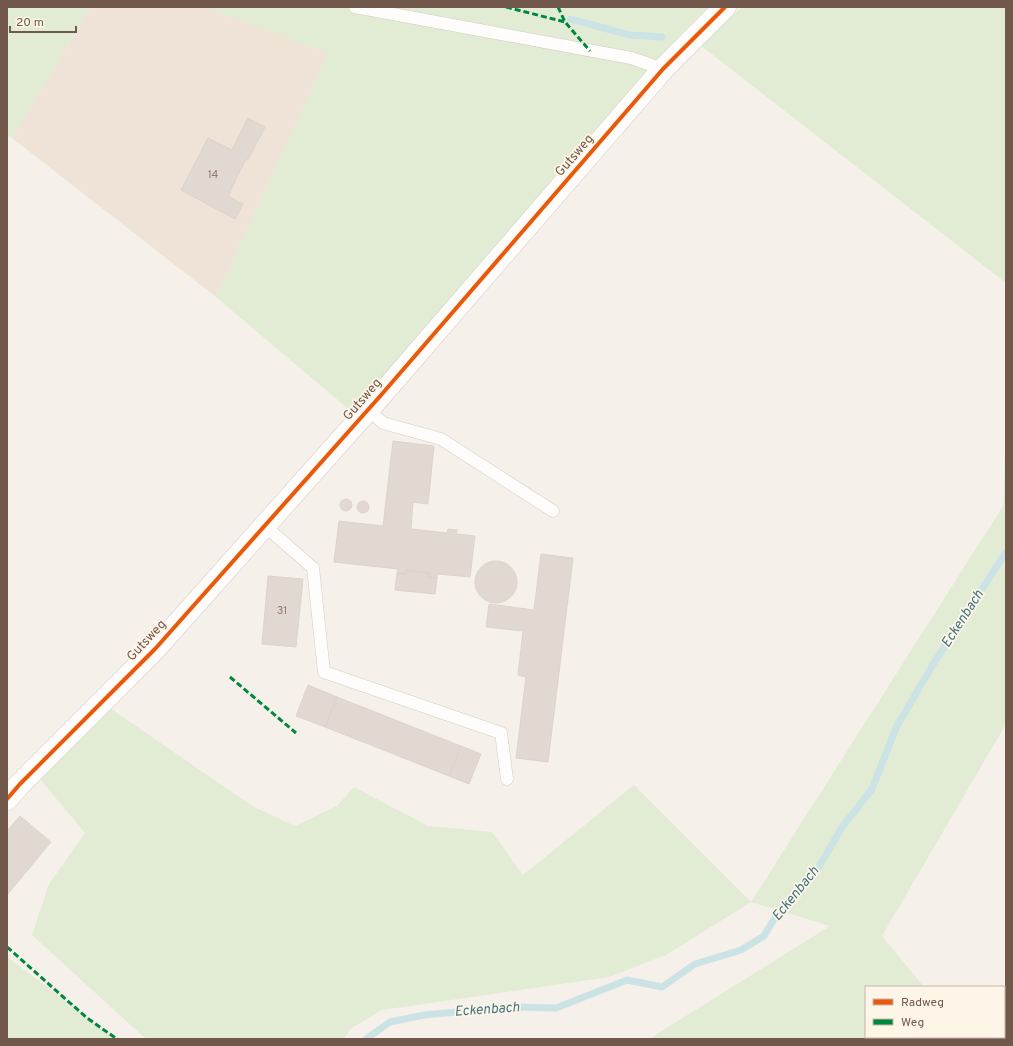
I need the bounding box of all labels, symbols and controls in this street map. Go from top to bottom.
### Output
scale bar [10,8,76,34]
text: 20 m [16,15,44,31]
street label: Gutsweg [552,132,598,180]
house number: 14 [208,168,219,182]
street label: Gutsweg [340,376,386,424]
water label: Eckenbach [938,587,988,651]
house number: 31 [277,604,287,618]
street label: Gutsweg [124,617,170,665]
water label: Eckenbach [769,863,823,925]
legend [865,986,1005,1038]
text: Radweg [901,995,944,1011]
water label: Eckenbach [454,999,521,1021]
text: Weg [901,1015,924,1031]

